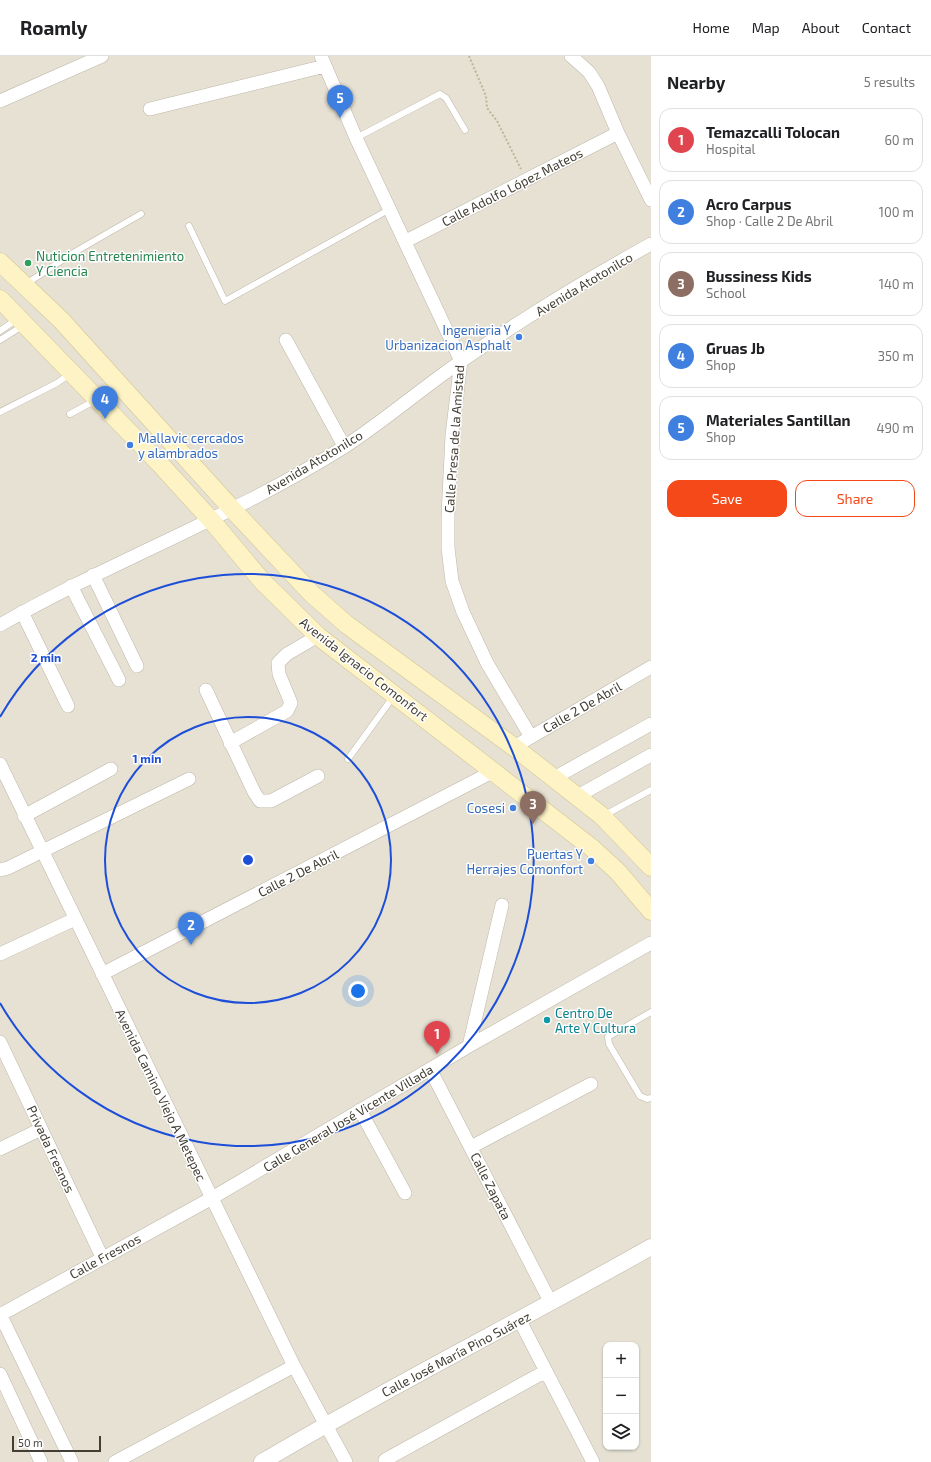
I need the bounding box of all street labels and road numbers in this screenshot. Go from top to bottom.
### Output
street label: Calle Adolfo López Mateos [439,144,585,230]
street label: Avenida Atotonilco [533,249,635,319]
street label: Calle Presa de la Amistad [441,364,467,514]
street label: Avenida Atotonilco [263,427,365,497]
street label: Avenida Ignacio Comonfort [297,614,431,724]
street label: Calle 2 De Abril [540,678,624,736]
street label: Calle 2 De Abril [255,846,341,900]
street label: Avenida Camino Viejo A Metepec [112,1006,210,1184]
street label: Calle General José Vicente Villada [260,1061,436,1175]
street label: Privada Fresnos [24,1103,78,1195]
street label: Calle Zapata [467,1150,515,1222]
street label: Calle Fresnos [67,1230,143,1282]
street label: Calle José María Pino Suárez [379,1308,533,1400]

